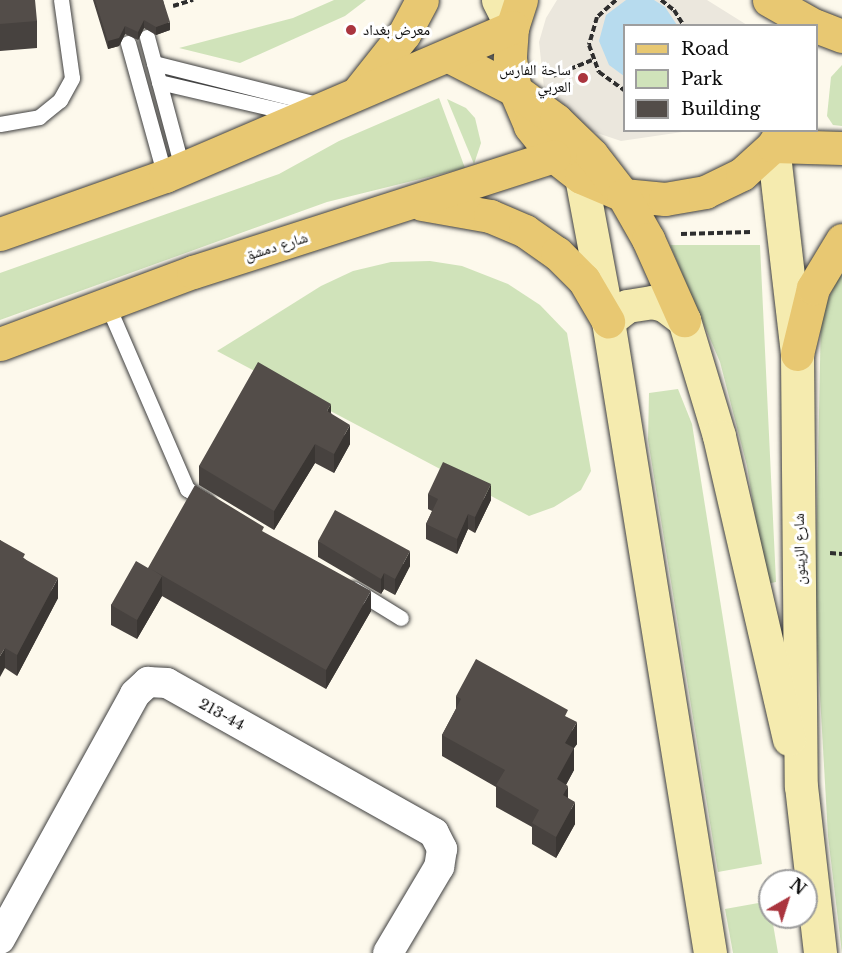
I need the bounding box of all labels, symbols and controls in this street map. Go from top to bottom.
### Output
place label: معرض بغداد [363,21,430,39]
marker: معرض بغداد [344,23,358,37]
legend [623,24,818,132]
text: Road [681,38,729,60]
place label: ساحة الفارس العربي [499,60,571,95]
text: Park [681,68,723,90]
marker: ساحة الفارس العربي [576,71,590,85]
text: Building [681,98,760,120]
street label: شارع دمشق [242,228,310,264]
street label: شارع الزيتون [789,513,809,585]
street label: 213-44 [196,694,248,734]
north arrow [758,869,818,929]
text: N [786,874,810,899]

